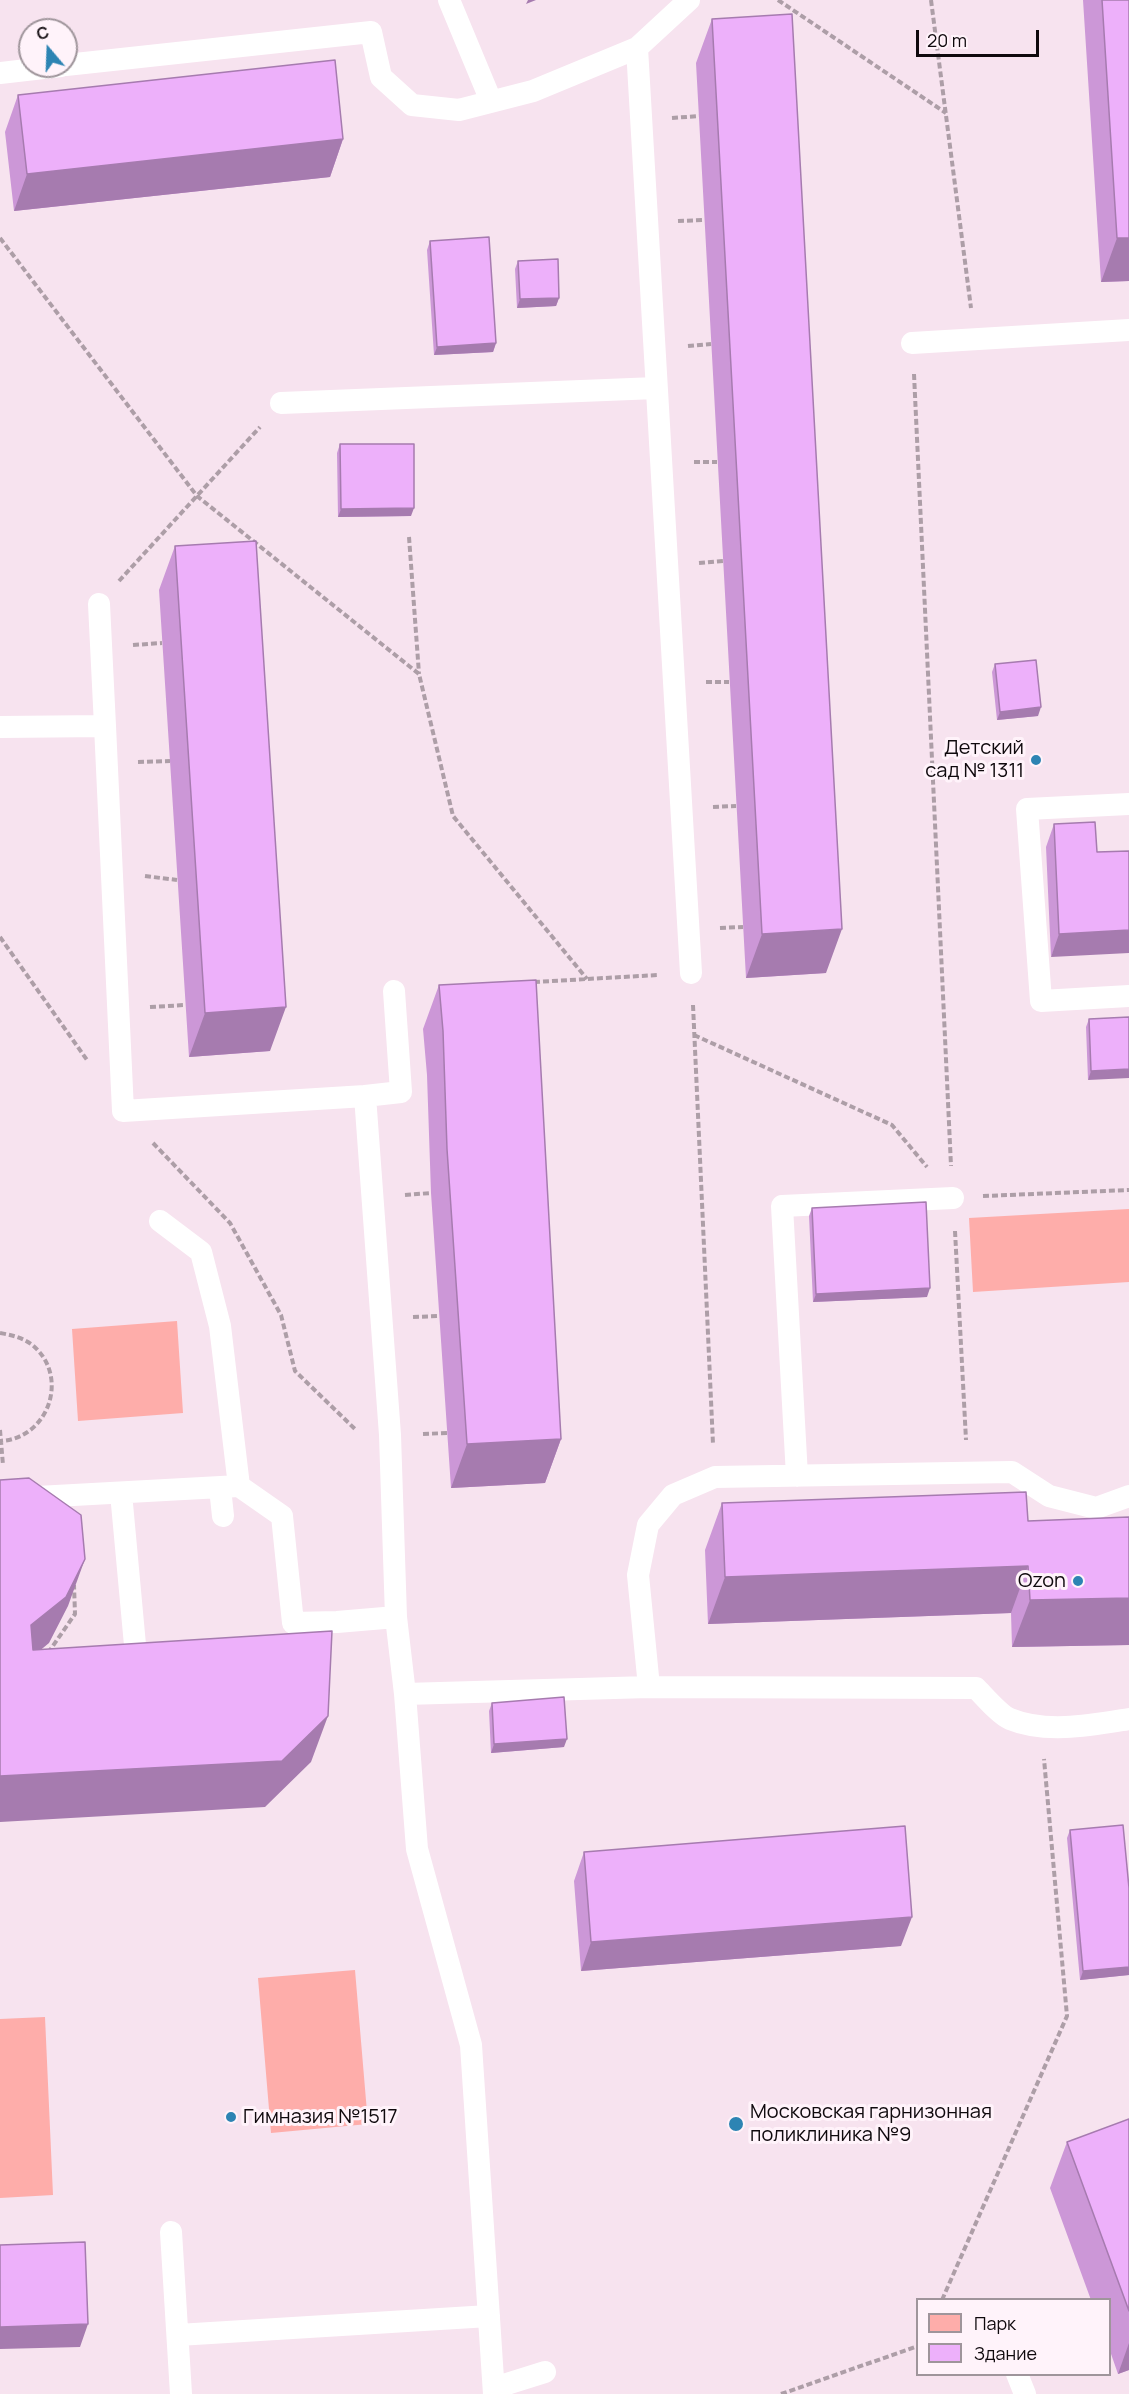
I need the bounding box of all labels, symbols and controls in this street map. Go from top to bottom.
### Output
north arrow [18,18,78,78]
scale bar [919,18,1042,56]
text: С [34,21,52,45]
text: 20 m [927,28,967,52]
place label: Детский сад № 1311 [925,736,1024,783]
marker: Детский сад № 1311 [1029,753,1043,767]
place label: Ozon [1018,1569,1066,1593]
marker: Ozon [1071,1574,1085,1588]
place label: Московская гарнизонная поликлиника №9 [750,2100,992,2147]
place label: Гимназия №1517 [243,2105,398,2129]
marker: Гимназия №1517 [224,2110,238,2124]
marker: Московская гарнизонная поликлиника №9 [727,2115,745,2133]
legend [916,2298,1111,2376]
text: Парк [974,2311,1016,2335]
text: Здание [974,2341,1037,2365]

